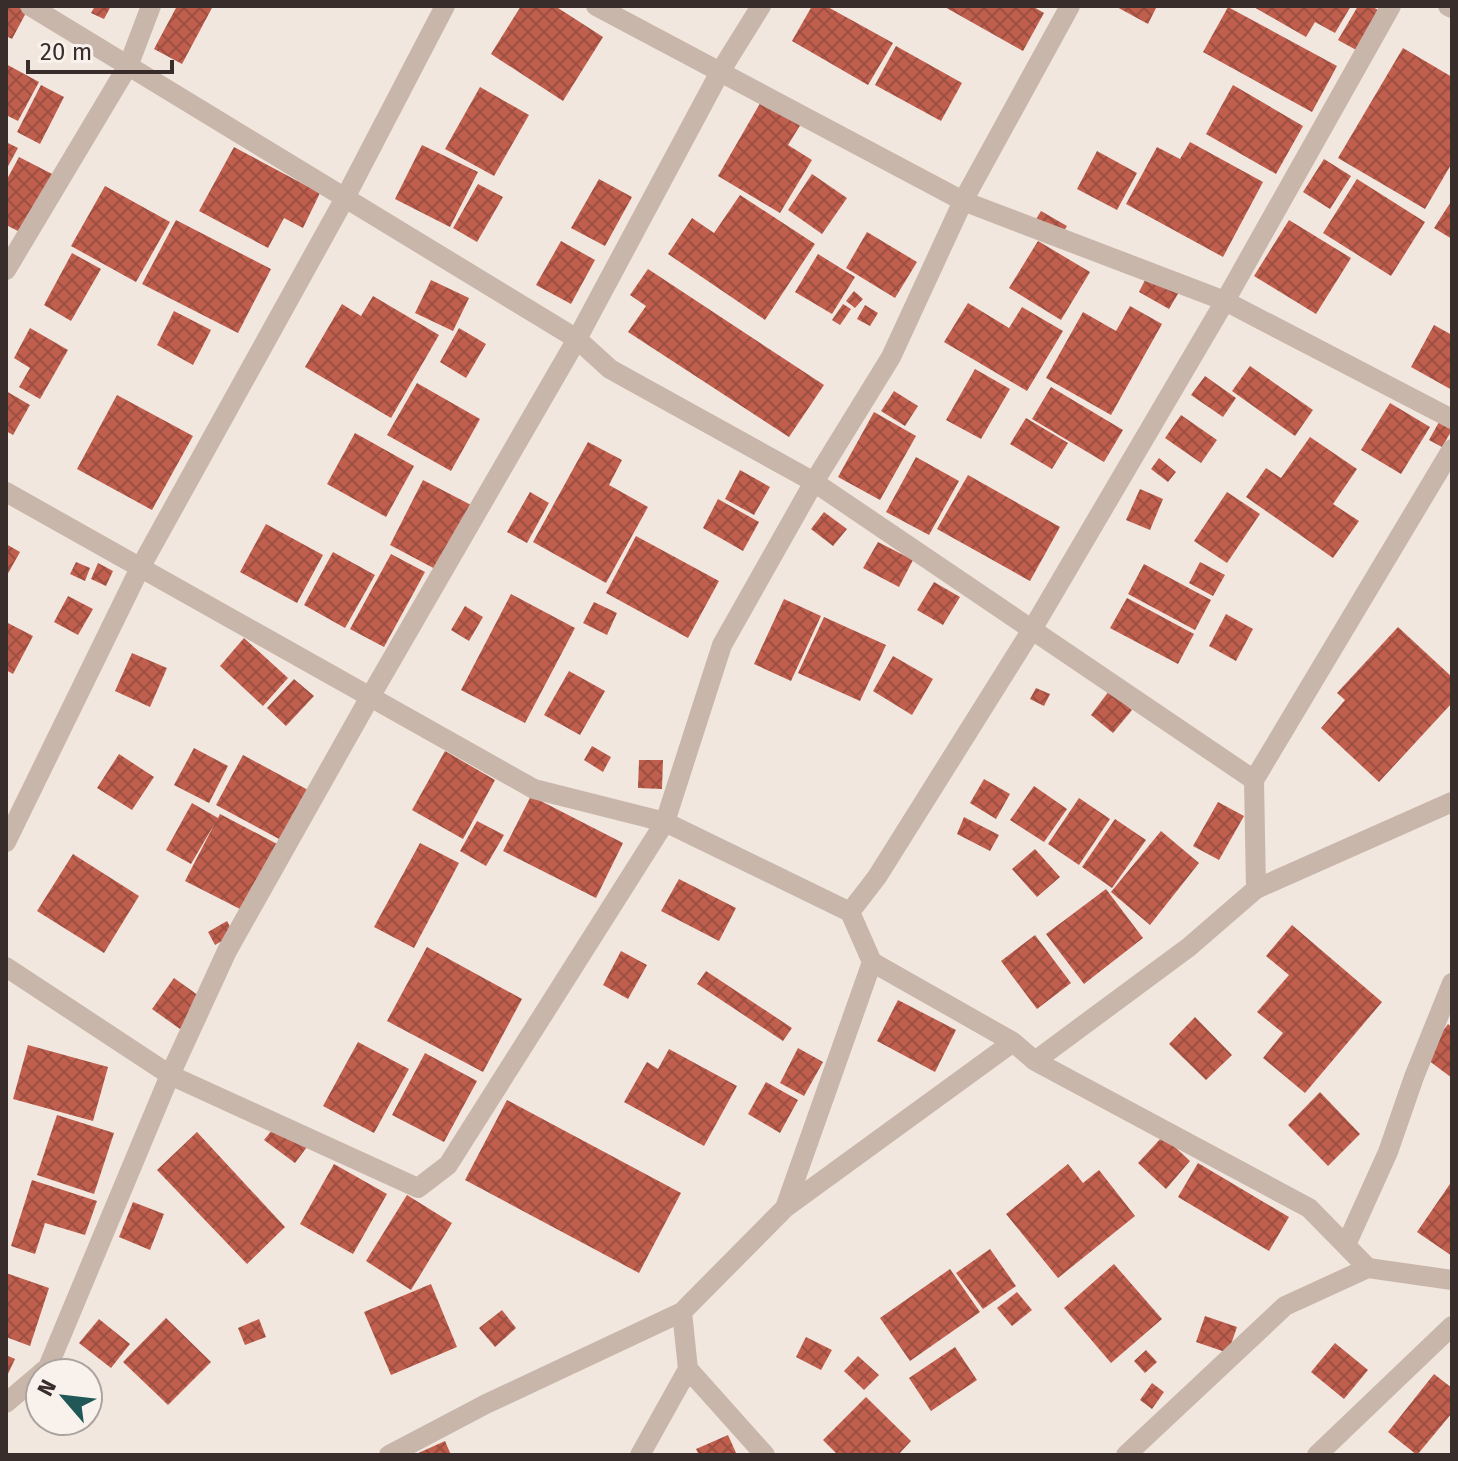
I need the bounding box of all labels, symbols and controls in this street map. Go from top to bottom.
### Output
scale bar [28,24,172,74]
text: 20 m [40,38,92,66]
north arrow [24,1357,104,1437]
text: N [31,1375,62,1401]

